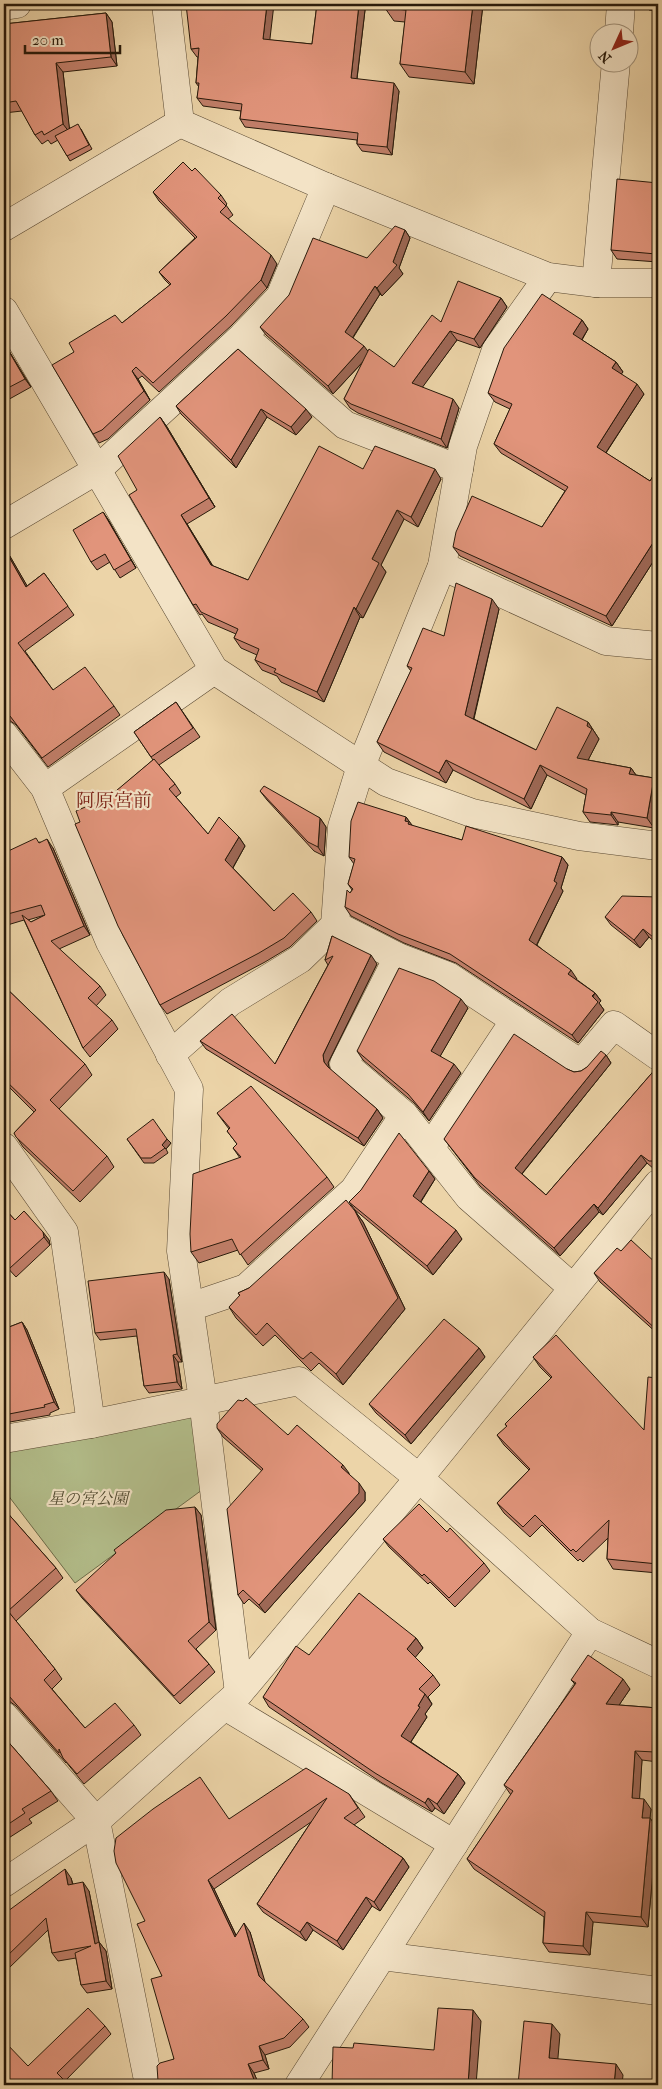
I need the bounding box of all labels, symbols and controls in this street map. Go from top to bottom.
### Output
scale bar [25,22,120,54]
north arrow [590,22,640,72]
text: 20 m [32,31,64,49]
text: N [595,47,615,66]
district label: 阿原宮前 [76,790,152,812]
park label: 星の宮公園 [48,1489,131,1508]

